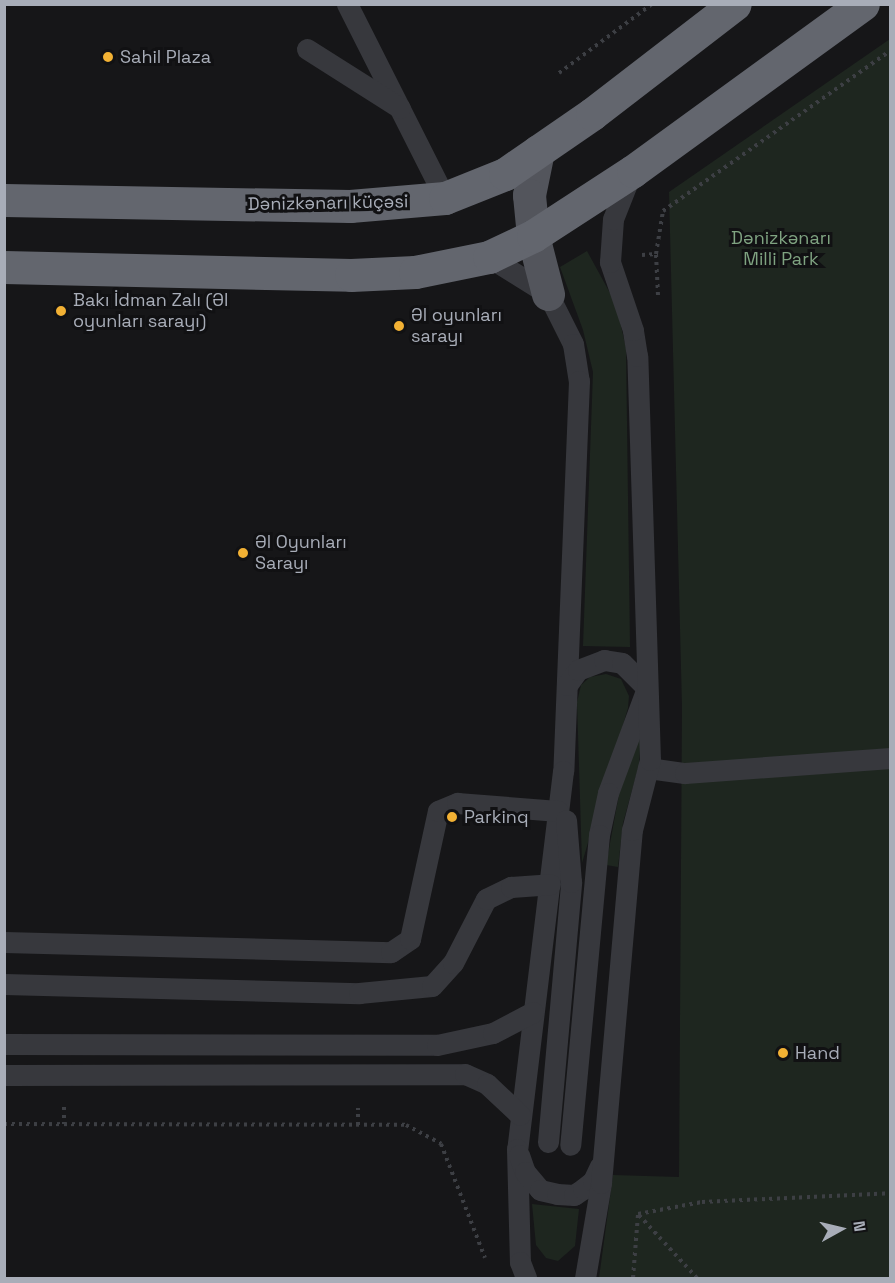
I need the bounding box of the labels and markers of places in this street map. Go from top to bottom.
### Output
place label: Sahil Plaza [120,46,211,68]
marker: Sahil Plaza [101,50,115,64]
place label: Bakı İdman Zalı (Əl oyunları sarayı) [73,290,228,332]
marker: Bakı İdman Zalı (Əl oyunları sarayı) [54,304,68,318]
place label: Əl oyunları sarayı [411,305,502,348]
marker: Əl oyunları sarayı [392,319,406,333]
place label: Əl Oyunları Sarayı [255,532,347,574]
marker: Əl Oyunları Sarayı [236,546,250,560]
place label: Parkinq [464,806,528,828]
marker: Parkinq [445,810,459,824]
place label: Hand [795,1042,840,1064]
marker: Hand [776,1046,790,1060]

